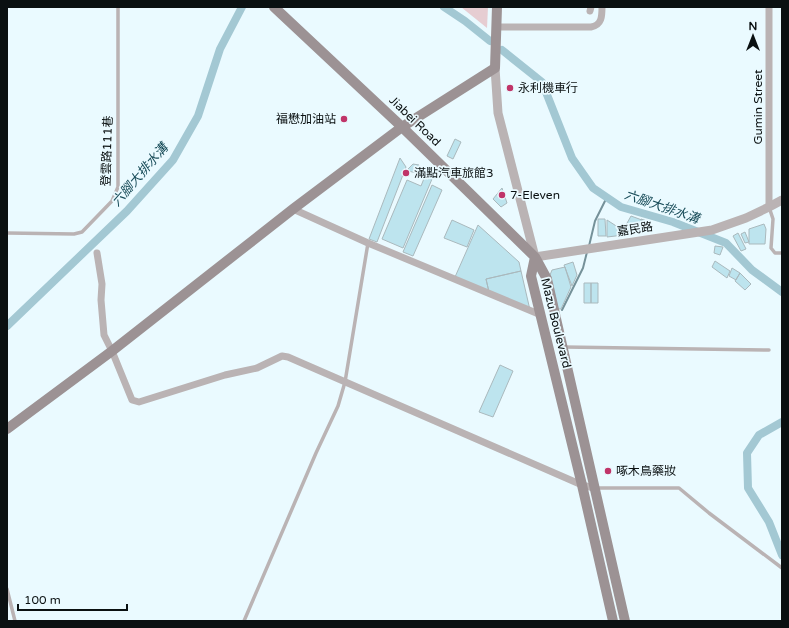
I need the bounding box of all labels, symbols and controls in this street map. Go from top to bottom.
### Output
north arrow [733,16,773,56]
text: N [749,20,757,33]
street label: Gumin Street [751,69,765,145]
place label: 永利機車行 [518,81,578,95]
marker: 永利機車行 [505,83,515,93]
street label: Jiabei Road [386,93,444,149]
place label: 福懋加油站 [276,112,336,126]
marker: 福懋加油站 [339,114,349,124]
street label: 登雲路111巷 [99,115,115,187]
water label: 六腳大排水溝 [108,139,173,210]
place label: 滿點汽車旅館3 [414,166,494,180]
marker: 滿點汽車旅館3 [401,168,411,178]
water label: 六腳大排水溝 [623,187,703,228]
place label: 7-Eleven [510,188,560,202]
marker: 7-Eleven [497,190,507,200]
street label: 嘉民路 [616,219,654,239]
street label: Mazu Boulevard [538,277,574,369]
place label: 啄木鳥藥妝 [616,464,676,478]
marker: 啄木鳥藥妝 [603,466,613,476]
scale bar [18,586,127,612]
text: 100 m [24,593,61,607]

